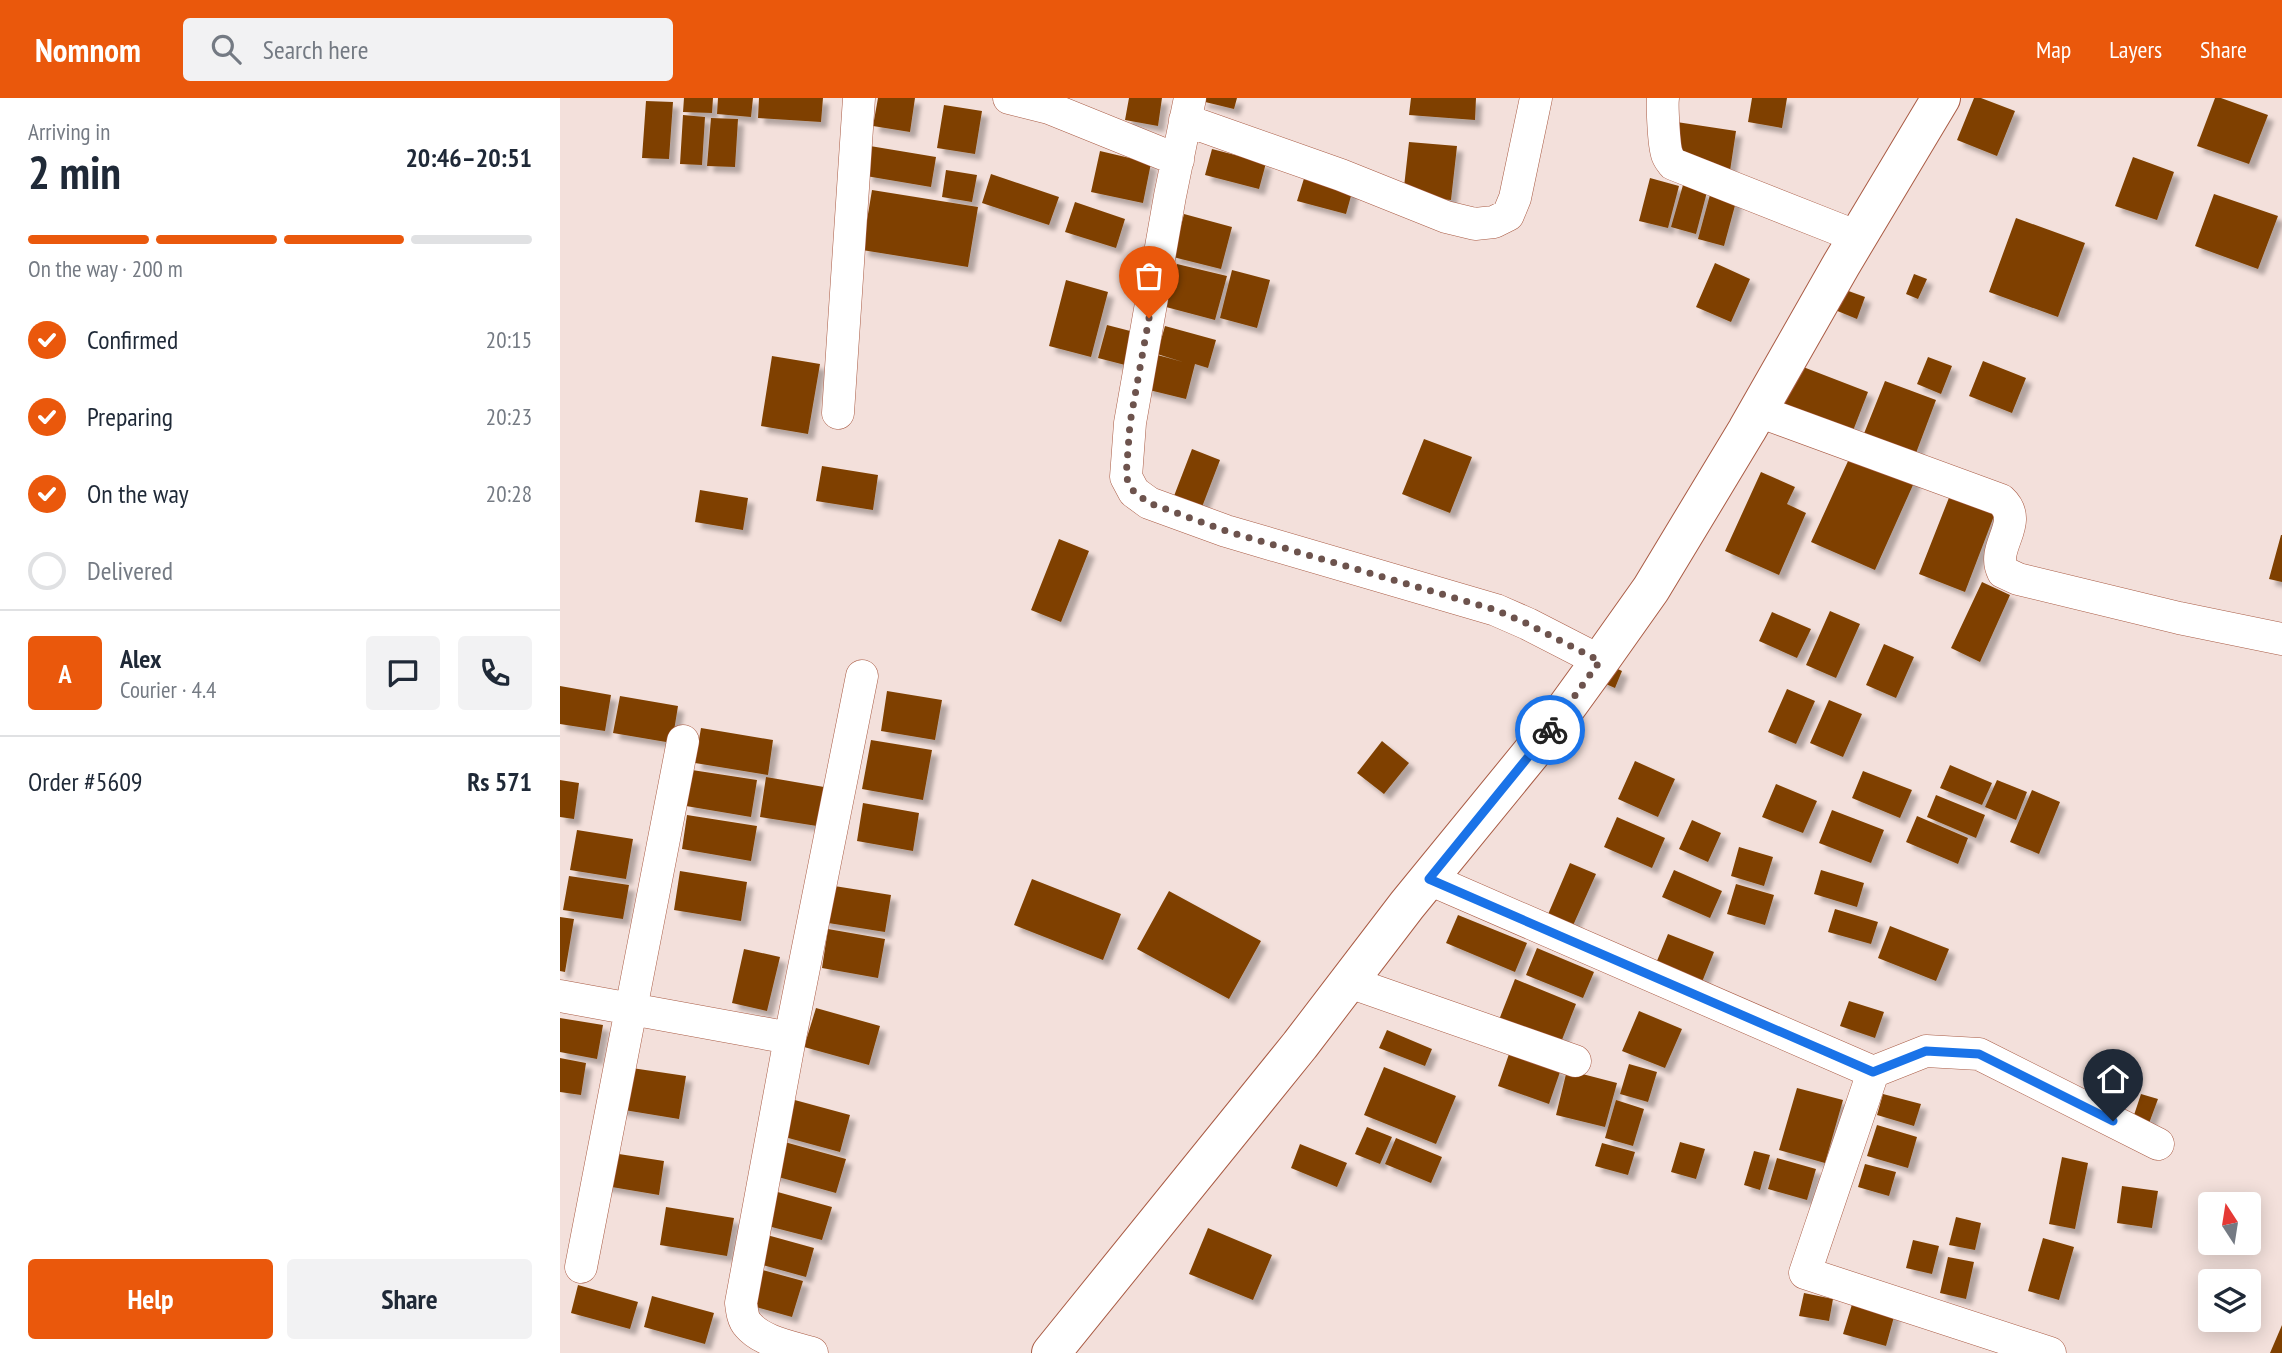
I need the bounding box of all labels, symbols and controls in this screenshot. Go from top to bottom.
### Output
search box [183,18,673,81]
text: Nomnom [35,28,141,71]
icon: search [207,30,245,68]
text: Search here [263,33,368,66]
text: Map [2036,34,2071,65]
text: Layers [2109,34,2162,65]
text: Share [2200,34,2247,65]
text: Arriving in [28,117,110,146]
text: 20:46–20:51 [405,141,532,174]
text: 2 min [28,142,121,202]
pin [1119,246,1179,318]
text: On the way · 200 m [28,254,183,283]
icon: bag [1130,257,1168,295]
icon: check [28,321,66,359]
text: Confirmed [87,323,178,356]
text: 20:15 [486,325,532,354]
icon: check [28,398,66,436]
text: Preparing [87,400,173,433]
text: 20:23 [486,402,532,431]
icon: check [28,475,66,513]
text: On the way [87,477,189,510]
text: 20:28 [486,479,532,508]
text: Delivered [87,554,173,587]
button: chat [366,636,440,710]
button: phone [458,636,532,710]
text: Alex [120,642,161,675]
text: A [58,657,72,690]
text: Courier · 4.4 [120,675,216,704]
courier [1515,695,1585,765]
icon: bike [1531,711,1569,749]
text: Order #5609 [28,765,143,798]
text: Rs 571 [467,765,532,798]
pin [2083,1049,2143,1121]
icon: home [2094,1060,2132,1098]
north arrow [2198,1192,2261,1255]
map controls [2198,1192,2261,1332]
button: Help [28,1259,273,1339]
button: Share [287,1259,532,1339]
button: layers [2198,1269,2261,1332]

